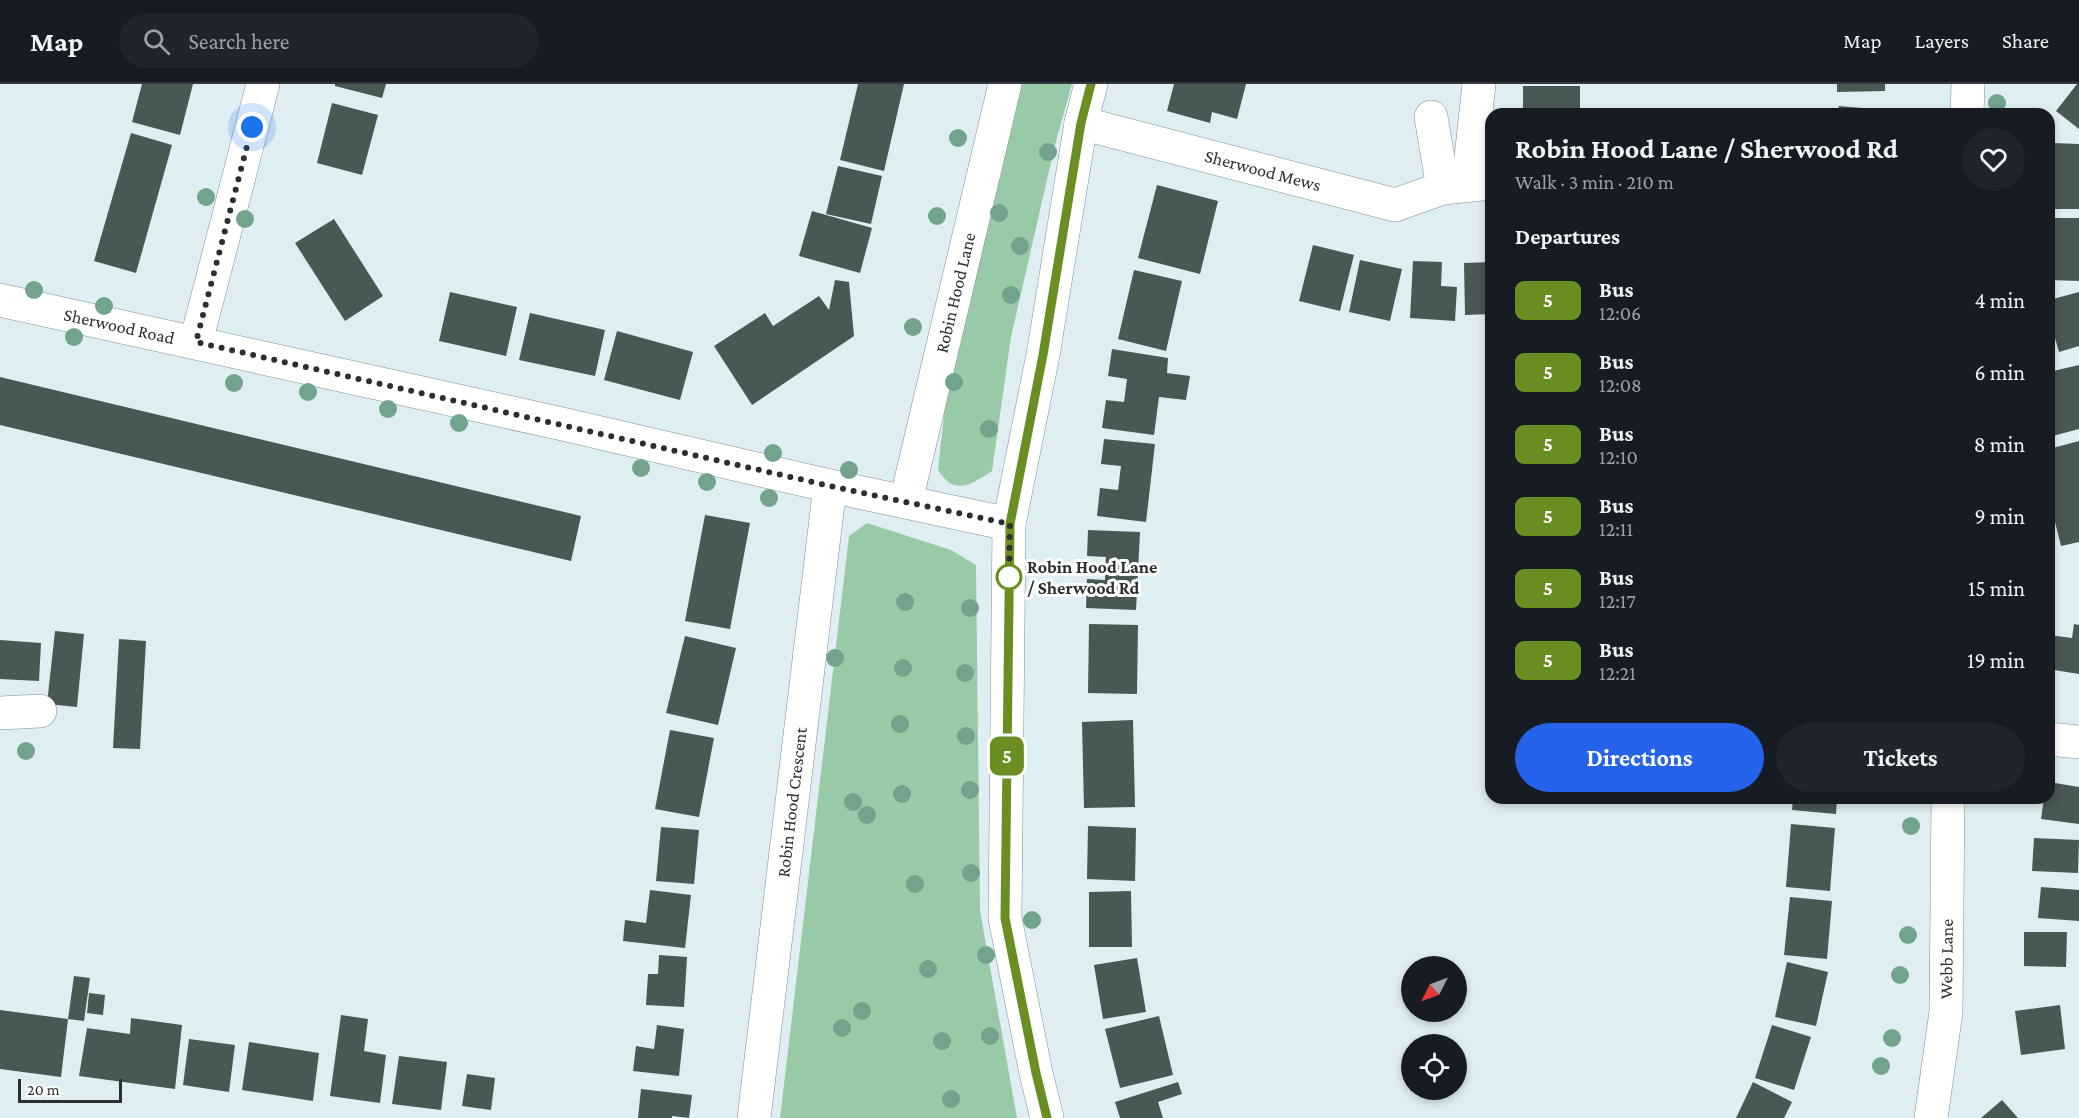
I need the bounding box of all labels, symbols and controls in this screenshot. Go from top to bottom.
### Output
search box [119,14,539,68]
icon: search [140,25,173,58]
text: Map [30,26,83,57]
text: Search here [188,29,289,54]
text: Map [1843,29,1882,53]
text: Layers [1915,29,1969,53]
text: Share [2002,29,2049,53]
your location [237,112,267,142]
button: heart [1962,128,2025,191]
text: Robin Hood Lane / Sherwood Rd [1515,133,1898,164]
street label: Sherwood Mews [1203,146,1323,195]
text: Walk · 3 min · 210 m [1515,171,1674,193]
text: Departures [1515,224,1620,249]
street label: Robin Hood Lane [931,230,979,355]
text: Bus [1599,277,1633,302]
text: 5 [1543,288,1553,312]
text: 4 min [1974,288,2025,313]
text: 12:06 [1599,302,1641,324]
street label: Sherwood Road [62,304,177,348]
text: Bus [1599,349,1633,374]
text: 5 [1543,360,1553,384]
text: 6 min [1974,360,2025,385]
text: 12:08 [1599,374,1642,396]
text: Bus [1599,421,1633,446]
text: 5 [1543,432,1553,456]
text: 8 min [1974,432,2025,457]
text: 12:10 [1599,446,1638,468]
text: Bus [1599,493,1633,518]
text: 5 [1543,504,1553,528]
text: 9 min [1974,504,2025,529]
text: 12:11 [1599,518,1633,540]
place label: Robin Hood Lane / Sherwood Rd [1027,557,1157,598]
marker: Robin Hood Lane / Sherwood Rd [996,564,1022,590]
text: Bus [1599,565,1633,590]
text: 5 [1543,576,1553,600]
text: 15 min [1968,576,2025,601]
text: 12:17 [1599,590,1636,612]
text: Bus [1599,637,1633,662]
text: 5 [1543,648,1553,672]
text: 19 min [1967,648,2025,673]
text: 12:21 [1599,662,1636,684]
button: Directions [1515,723,1764,792]
button: Tickets [1776,723,2025,792]
street label: Robin Hood Crescent [773,725,811,878]
line badge: 5 [988,736,1026,776]
text: 5 [1002,744,1012,768]
street label: Webb Lane [1936,919,1957,999]
north arrow [1401,956,1467,1022]
map controls [1401,956,1467,1100]
button: locate [1401,1034,1467,1100]
scale bar [18,1076,122,1104]
text: 20 m [27,1081,60,1098]

